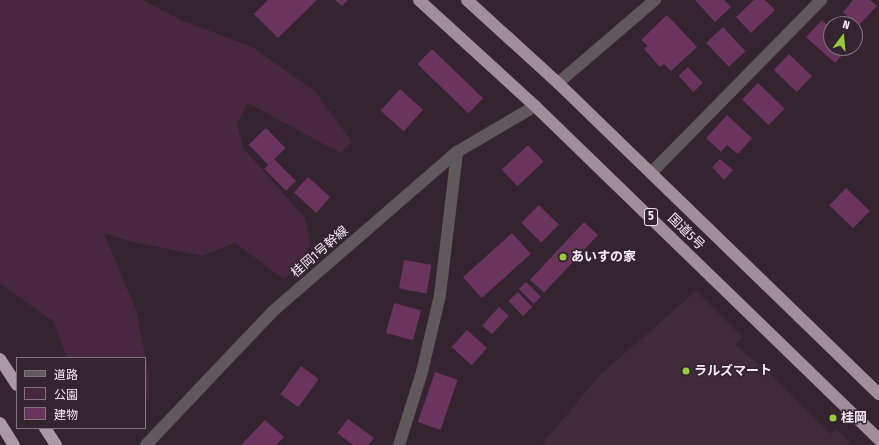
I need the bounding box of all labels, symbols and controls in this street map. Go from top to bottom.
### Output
north arrow [823,16,863,56]
text: N [841,18,851,32]
road number: 5 [644,207,658,227]
street label: 国道5号 [664,211,708,253]
street label: 桂岡1号幹線 [288,223,352,281]
place label: あいすの家 [571,249,636,265]
marker: あいすの家 [558,252,568,262]
legend [16,357,146,429]
place label: ラルズマート [694,363,772,379]
marker: ラルズマート [681,366,691,376]
text: 道路 [54,368,78,382]
text: 公園 [54,388,78,402]
text: 建物 [54,408,78,422]
place label: 桂岡 [841,410,867,426]
marker: 桂岡 [828,413,838,423]

